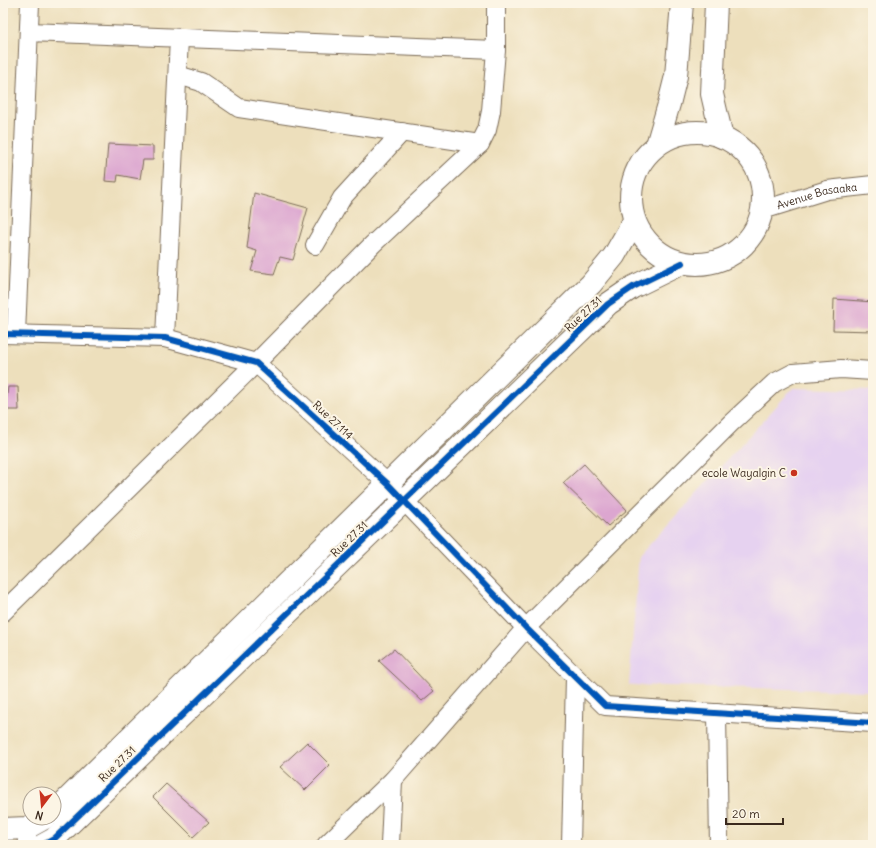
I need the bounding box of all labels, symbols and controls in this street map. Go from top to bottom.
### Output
street label: Avenue Basaaka [775,180,858,212]
street label: Rue 27.31 [561,293,605,335]
street label: Rue 27.114 [310,398,356,442]
place label: ecole Wayalgin C [702,466,786,480]
marker: ecole Wayalgin C [789,468,799,478]
street label: Rue 27.31 [328,518,370,560]
street label: Rue 27.31 [96,743,138,785]
north arrow [22,786,62,826]
scale bar [726,800,783,826]
text: 20 m [732,806,760,821]
text: N [34,808,45,823]

